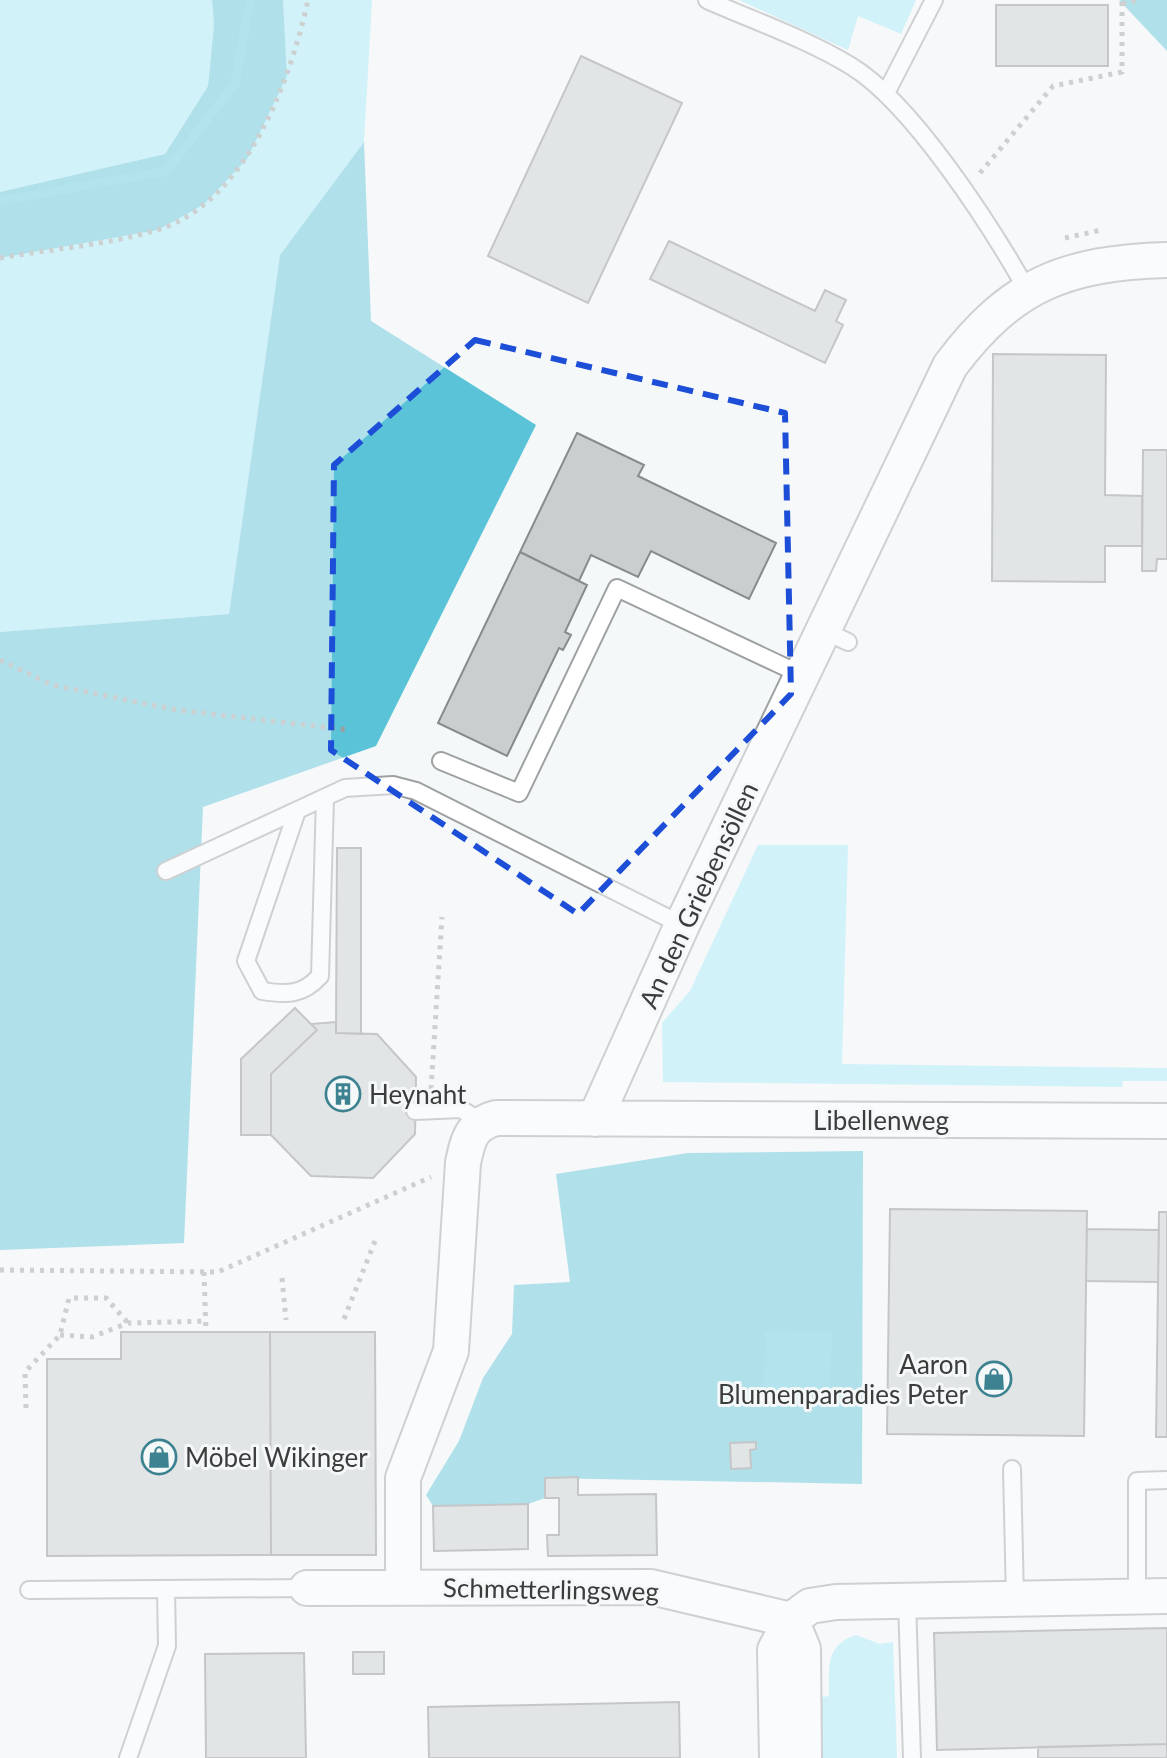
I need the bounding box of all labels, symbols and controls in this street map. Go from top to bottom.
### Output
street label: An den Griebensöllen [632,777,764,1013]
building icon: Heynaht [324,1075,362,1113]
place label: Heynaht [369,1078,467,1110]
street label: Libellenweg [813,1104,949,1136]
place label: Aaron Blumenparadies Peter [718,1348,969,1410]
shop icon: Aaron Blumenparadies Peter [975,1360,1013,1398]
shop icon: Möbel Wikinger [140,1438,178,1476]
place label: Möbel Wikinger [185,1441,368,1473]
street label: Schmetterlingsweg [443,1571,659,1607]

